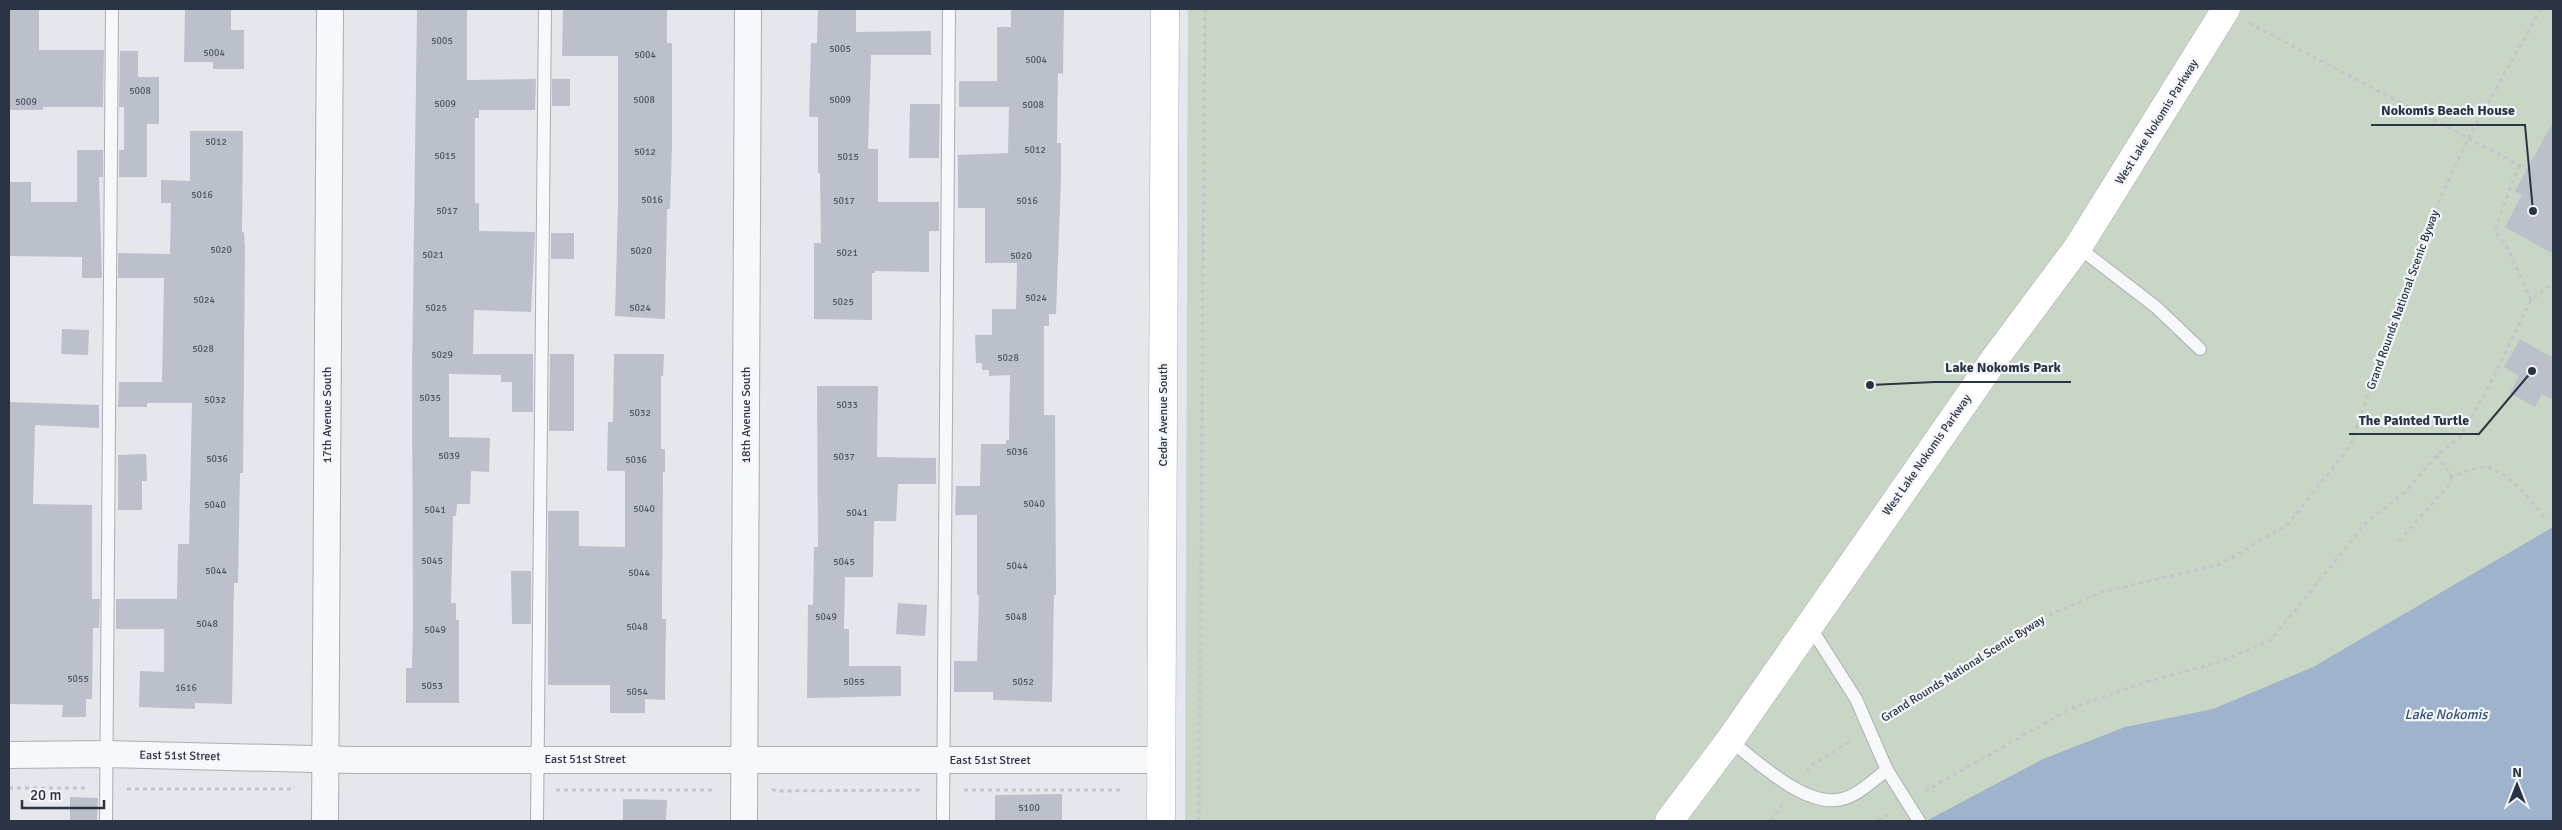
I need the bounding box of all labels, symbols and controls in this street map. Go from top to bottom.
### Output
house number: 5005 [431,35,453,47]
house number: 5005 [829,43,851,55]
house number: 5004 [203,47,225,59]
house number: 5004 [634,49,656,61]
house number: 5004 [1025,54,1047,66]
street label: West Lake Nokomis Parkway [2112,56,2202,187]
house number: 5008 [129,85,151,97]
house number: 5008 [633,94,655,106]
house number: 5009 [829,94,851,106]
house number: 5009 [15,96,37,108]
callout: Nokomis Beach House [2371,96,2525,125]
house number: 5009 [434,98,456,110]
house number: 5008 [1022,99,1044,111]
text: Nokomis Beach House [2381,102,2515,119]
house number: 5012 [205,136,227,148]
house number: 5012 [1024,144,1046,156]
house number: 5012 [634,146,656,158]
house number: 5015 [434,150,456,162]
house number: 5015 [837,151,859,163]
house number: 5016 [191,189,213,201]
house number: 5016 [641,194,663,206]
house number: 5017 [833,195,855,207]
house number: 5016 [1016,195,1038,207]
house number: 5017 [436,205,458,217]
street label: Grand Rounds National Scenic Byway [2363,208,2443,392]
house number: 5020 [210,244,232,256]
house number: 5020 [630,245,652,257]
house number: 5021 [836,247,858,259]
house number: 5021 [422,249,444,261]
house number: 5020 [1010,250,1032,262]
house number: 5024 [1025,292,1047,304]
house number: 5024 [193,294,215,306]
house number: 5025 [832,296,854,308]
house number: 5025 [425,302,447,314]
house number: 5024 [629,302,651,314]
house number: 5028 [192,343,214,355]
house number: 5029 [431,349,453,361]
house number: 5028 [997,352,1019,364]
callout: Lake Nokomis Park [1935,353,2071,382]
text: Lake Nokomis Park [1945,359,2062,376]
street label: Cedar Avenue South [1156,363,1171,467]
street label: 17th Avenue South [320,367,335,463]
street label: 18th Avenue South [739,367,754,463]
street label: West Lake Nokomis Parkway [1879,391,1975,519]
house number: 5035 [419,392,441,404]
house number: 5032 [204,394,226,406]
house number: 5033 [836,399,858,411]
callout: The Painted Turtle [2349,405,2479,434]
house number: 5032 [629,407,651,419]
text: The Painted Turtle [2359,412,2469,429]
house number: 5036 [1006,446,1028,458]
house number: 5039 [438,450,460,462]
house number: 5037 [833,451,855,463]
house number: 5036 [206,453,228,465]
house number: 5036 [625,454,647,466]
house number: 5040 [1023,498,1045,510]
house number: 5040 [204,499,226,511]
house number: 5040 [633,503,655,515]
house number: 5041 [424,504,446,516]
house number: 5041 [846,507,868,519]
house number: 5045 [421,555,443,567]
house number: 5045 [833,556,855,568]
house number: 5044 [1006,560,1028,572]
house number: 5044 [205,565,227,577]
house number: 5044 [628,567,650,579]
house number: 5049 [815,611,837,623]
house number: 5048 [1005,611,1027,623]
street label: Grand Rounds National Scenic Byway [1878,612,2048,726]
house number: 5048 [196,618,218,630]
house number: 5048 [626,621,648,633]
house number: 5049 [424,624,446,636]
house number: 5055 [67,673,89,685]
house number: 5055 [843,676,865,688]
house number: 5052 [1012,676,1034,688]
house number: 5053 [421,680,443,692]
house number: 1616 [175,682,197,694]
house number: 5054 [626,686,648,698]
water label: Lake Nokomis [2405,706,2489,723]
street label: East 51st Street [139,748,221,764]
street label: East 51st Street [544,752,626,767]
street label: East 51st Street [949,753,1031,768]
north arrow [2492,760,2542,810]
text: N [2512,764,2522,781]
scale bar [22,778,105,810]
text: 20 m [30,786,61,804]
house number: 5100 [1018,802,1040,814]

